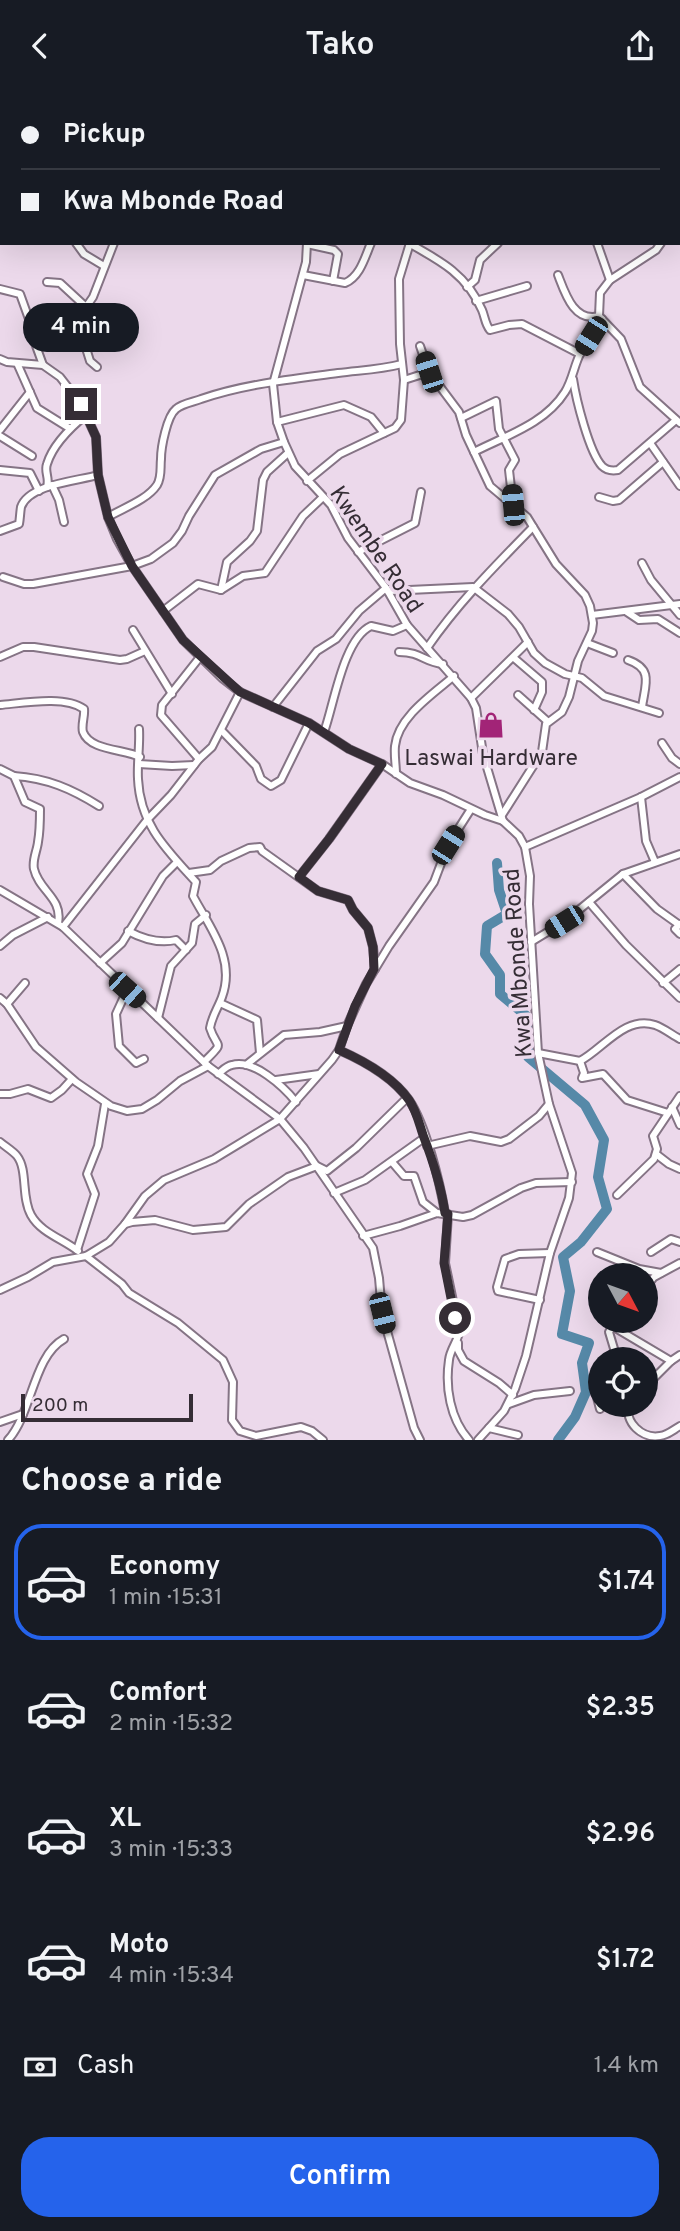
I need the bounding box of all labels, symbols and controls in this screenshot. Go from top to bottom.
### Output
text: Tako [305,26,375,66]
icon: back [21,27,59,65]
icon: share [621,27,659,65]
text: Pickup [63,119,146,152]
text: Kwa Mbonde Road [63,186,284,219]
callout: 4 min [23,303,139,351]
text: 4 min [51,313,111,342]
car [571,313,612,359]
car [413,349,446,395]
route end [65,388,97,420]
street label: Kwembe Road [322,481,428,619]
car [501,483,526,527]
shop icon: Laswai Hardware [476,710,506,740]
place label: Laswai Hardware [404,745,578,774]
car [428,822,469,868]
street label: Kwa Mbonde Road [498,867,541,1059]
car [541,902,588,942]
car [105,968,150,1012]
north arrow [588,1263,658,1333]
map controls [588,1263,658,1417]
car [367,1290,398,1336]
route start [439,1302,471,1334]
button: locate [588,1347,658,1417]
scale bar [21,1391,192,1423]
text: 200 m [32,1394,88,1418]
text: Choose a ride [21,1462,222,1502]
icon: car [25,1551,88,1614]
text: Economy [109,1551,220,1584]
text: $1.74 [597,1566,655,1599]
text: 1 min · 15:31 [109,1584,222,1613]
icon: car [25,1677,88,1740]
text: Comfort [109,1677,207,1710]
text: $2.35 [586,1692,655,1725]
text: 2 min · 15:32 [109,1710,233,1739]
icon: car [25,1803,88,1866]
text: XL [109,1803,141,1836]
text: $2.96 [586,1818,655,1851]
text: 3 min · 15:33 [109,1836,233,1865]
icon: car [25,1929,88,1992]
text: Moto [109,1929,169,1962]
text: $1.72 [596,1944,655,1977]
text: 4 min · 15:34 [109,1962,234,1991]
icon: cash [21,2048,59,2086]
text: Cash [77,2050,134,2083]
text: 1.4 km [594,2052,659,2081]
button: Confirm [21,2137,659,2217]

